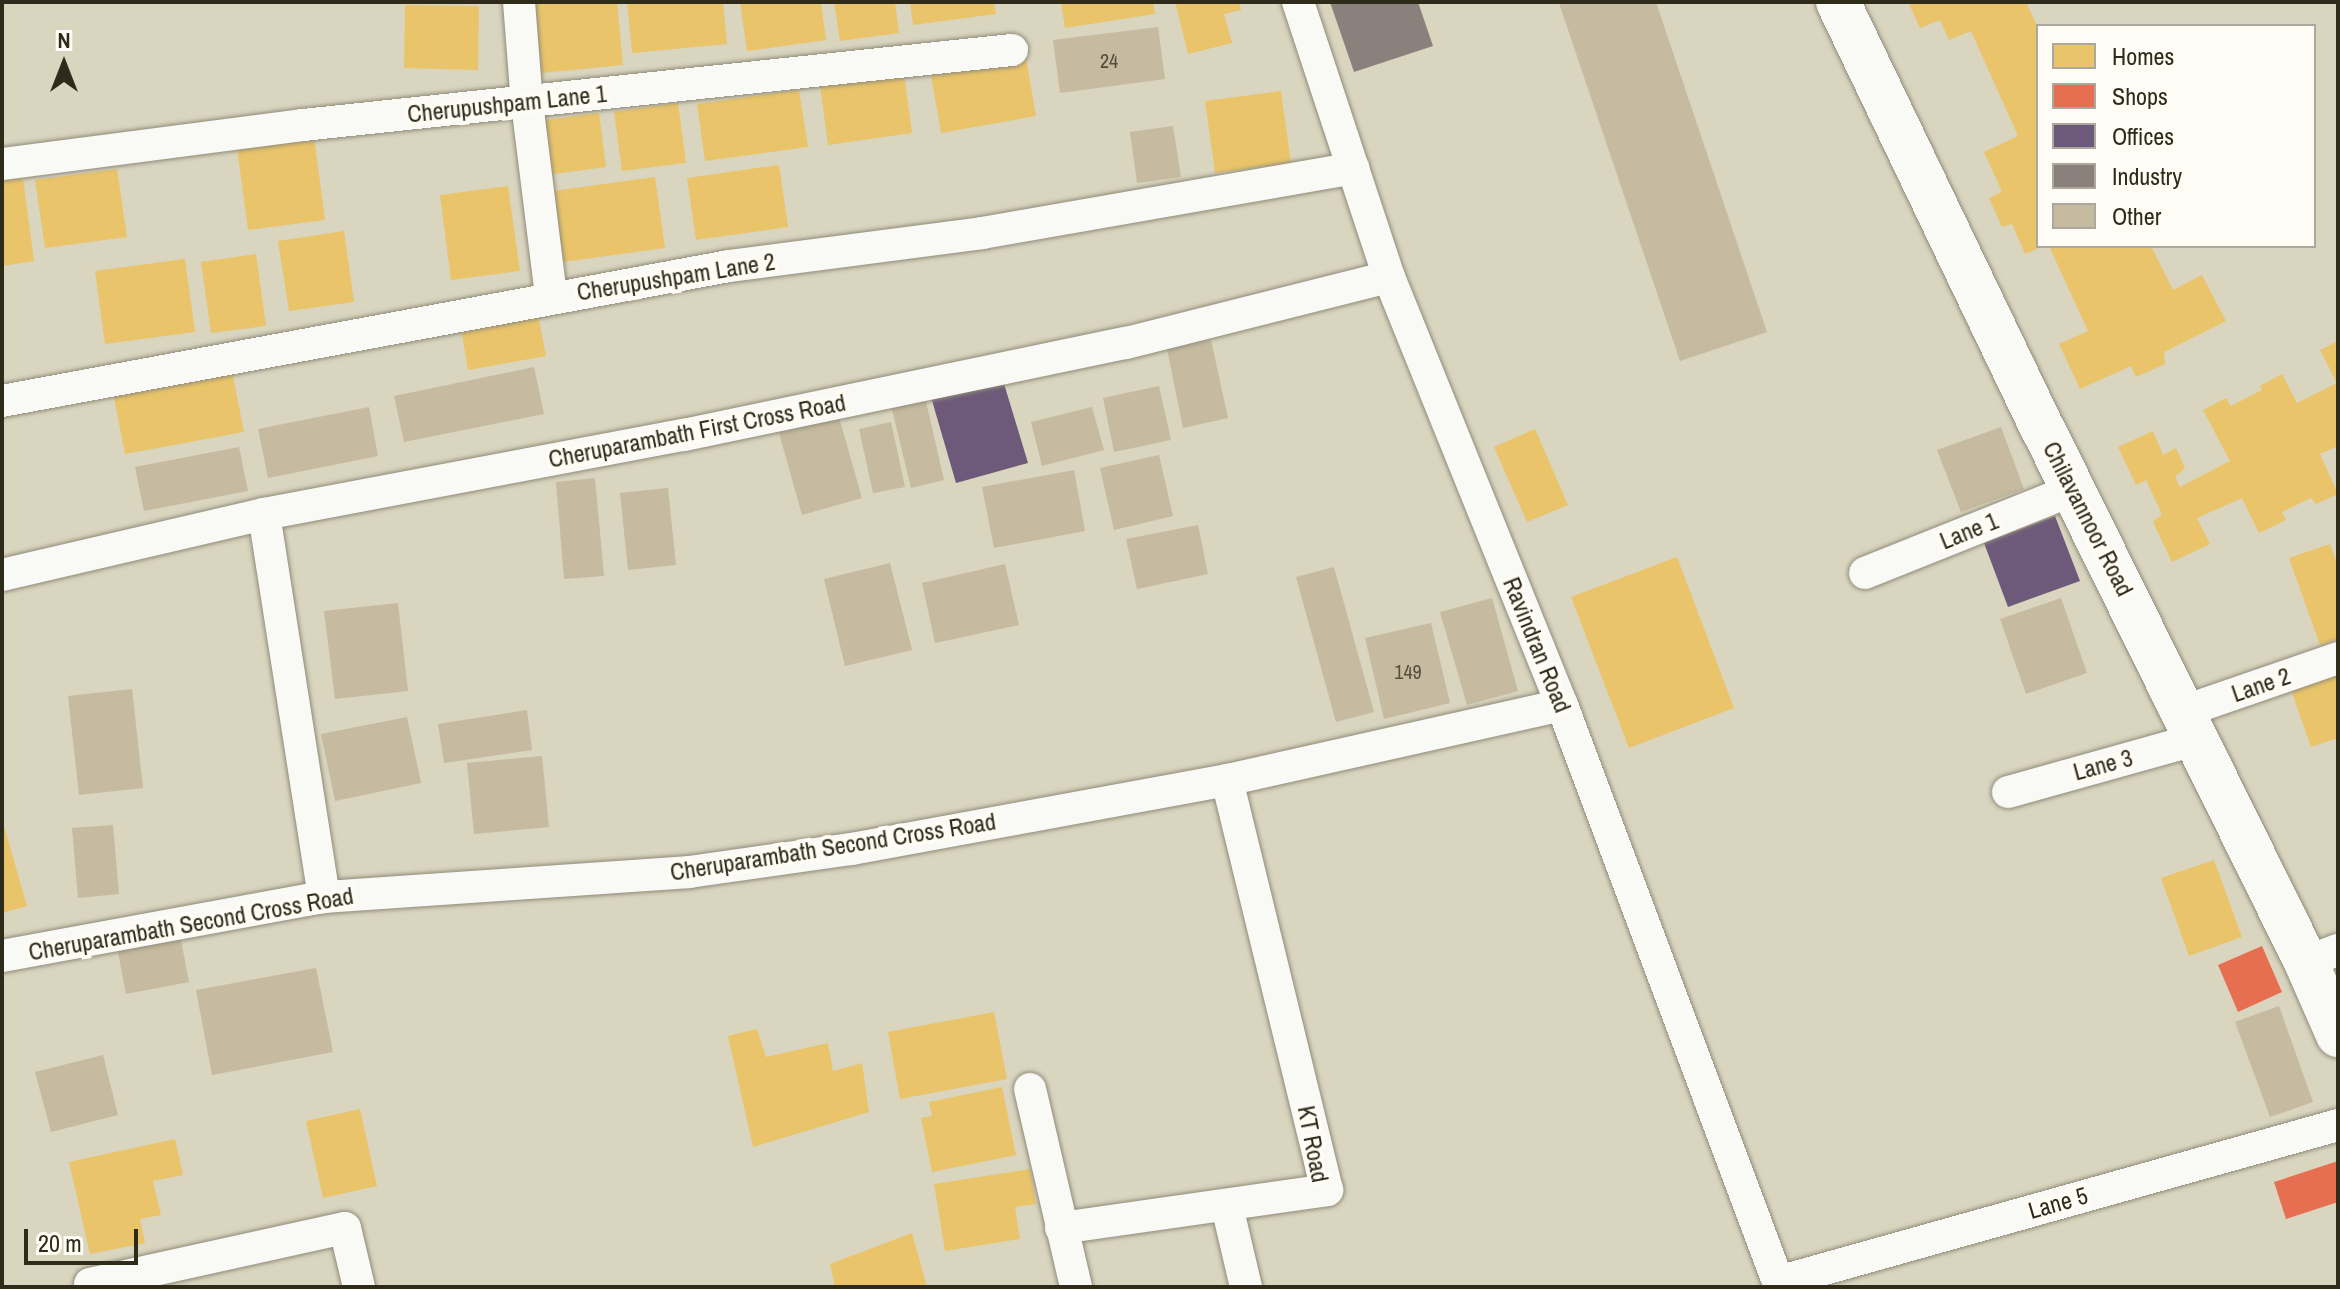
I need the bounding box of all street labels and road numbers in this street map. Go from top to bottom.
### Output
street label: Cherupushpam Lane 1 [406,79,608,129]
street label: Cherupushpam Lane 2 [575,247,777,307]
street label: Cheruparambath First Cross Road [546,388,848,474]
street label: Chilavannoor Road [2037,437,2139,601]
street label: Lane 1 [1936,506,2002,556]
street label: Ravindran Road [1497,573,1577,717]
street label: Lane 2 [2228,662,2294,708]
street label: Lane 3 [2070,743,2136,787]
street label: Cheruparambath Second Cross Road [668,807,998,887]
street label: Cheruparambath Second Cross Road [26,881,356,967]
street label: KT Road [1291,1103,1335,1185]
street label: Lane 5 [2025,1181,2091,1225]

